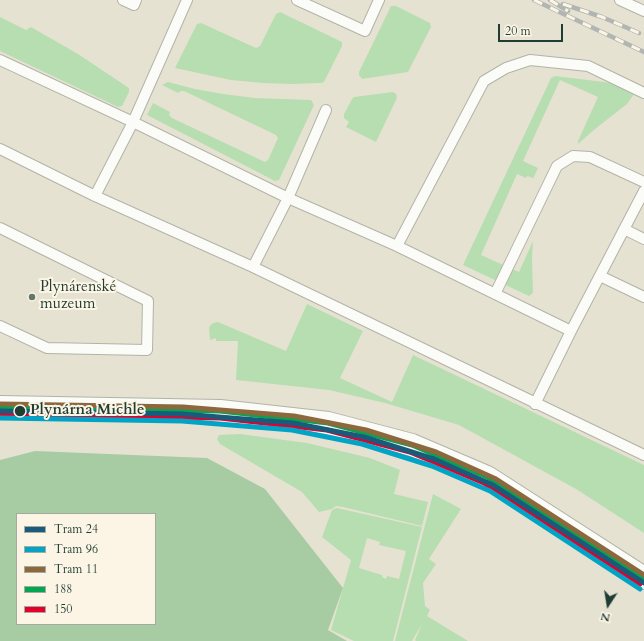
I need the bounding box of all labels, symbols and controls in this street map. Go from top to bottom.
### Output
scale bar [500,16,565,42]
text: 20 m [505,23,531,39]
place label: Plynárenské muzeum [40,279,116,314]
marker: Plynárenské muzeum [27,292,37,302]
place label: Plynárna Michle [30,402,144,420]
marker: Plynárna Michle [13,404,27,418]
legend [16,513,156,625]
text: Tram 24 [54,521,98,537]
text: Tram 96 [54,541,98,557]
text: Tram 11 [54,561,98,577]
text: 188 [54,581,72,597]
north arrow [588,585,628,625]
text: 150 [54,601,72,617]
text: N [599,609,612,626]

